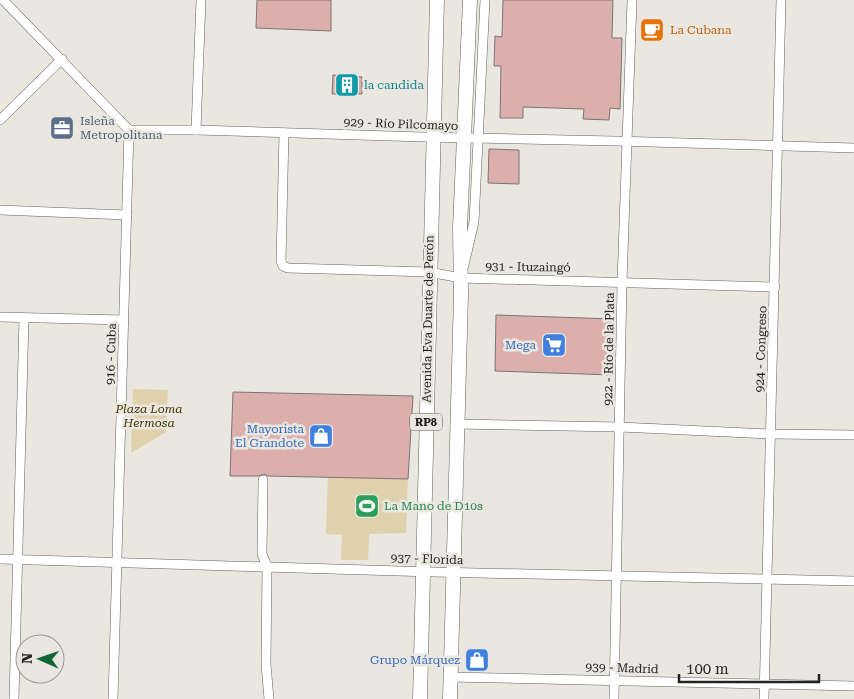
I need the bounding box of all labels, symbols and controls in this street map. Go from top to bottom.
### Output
cafe icon: La Cubana [639,17,665,43]
place label: La Cubana [670,23,732,37]
building icon: la candida [334,72,360,98]
place label: la candida [364,78,424,92]
place label: Isleña Metropolitana [80,114,163,142]
office icon: Isleña Metropolitana [49,115,75,141]
street label: 929 - Río Pilcomayo [343,115,459,133]
street label: Avenida Eva Duarte de Perón [420,235,436,403]
street label: 931 - Ituzaingó [485,259,571,275]
street label: 922 - Río de la Plata [601,292,617,406]
street label: 924 - Congreso [752,306,770,392]
street label: 916 - Cuba [103,322,119,385]
supermarket icon: Mega [541,332,567,358]
place label: Mega [505,338,536,352]
park label: Plaza Loma Hermosa [115,402,183,430]
road number: RP8 [410,414,442,431]
place label: Mayorista El Grandote [235,422,304,450]
shop icon: Mayorista El Grandote [308,423,334,449]
sports icon: La Mano de D10s [354,493,380,519]
place label: La Mano de D10s [384,499,483,513]
street label: 937 - Florida [390,551,464,567]
north arrow [15,634,65,684]
shop icon: Grupo Márquez [464,647,490,673]
scale bar [679,652,819,684]
text: N [19,653,35,664]
place label: Grupo Márquez [370,653,460,667]
street label: 939 - Madrid [585,660,659,676]
text: 100 m [686,660,729,678]

